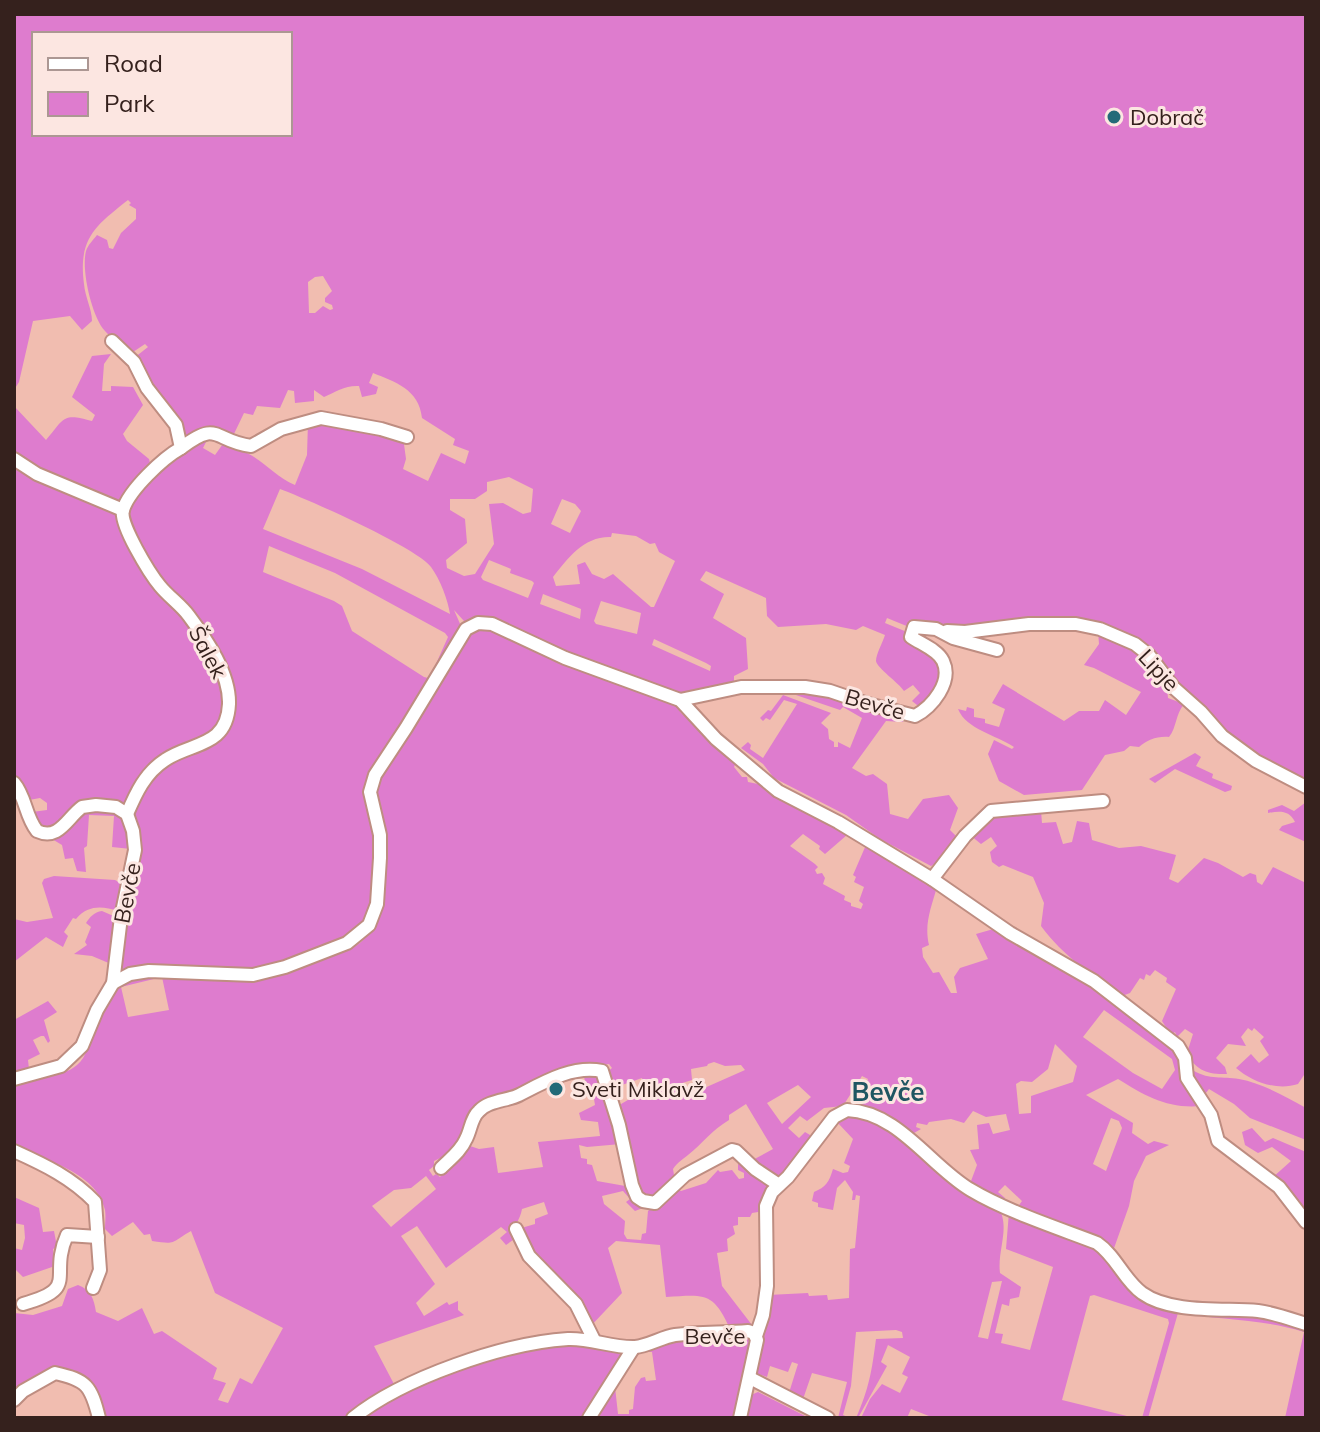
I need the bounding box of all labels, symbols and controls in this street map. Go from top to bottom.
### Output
legend [32,32,292,136]
text: Road [104,48,163,78]
text: Park [104,88,155,118]
place label: Dobrač [1130,103,1204,131]
marker: Dobrač [1105,108,1123,126]
street label: Šalek [183,621,234,684]
street label: Lipje [1133,643,1185,697]
street label: Bevče [842,682,908,726]
street label: Bevče [107,860,147,926]
place label: Sveti Miklavž [572,1075,704,1103]
district label: Bevče [852,1075,924,1108]
marker: Sveti Miklavž [547,1080,565,1098]
street label: Bevče [685,1322,745,1350]

